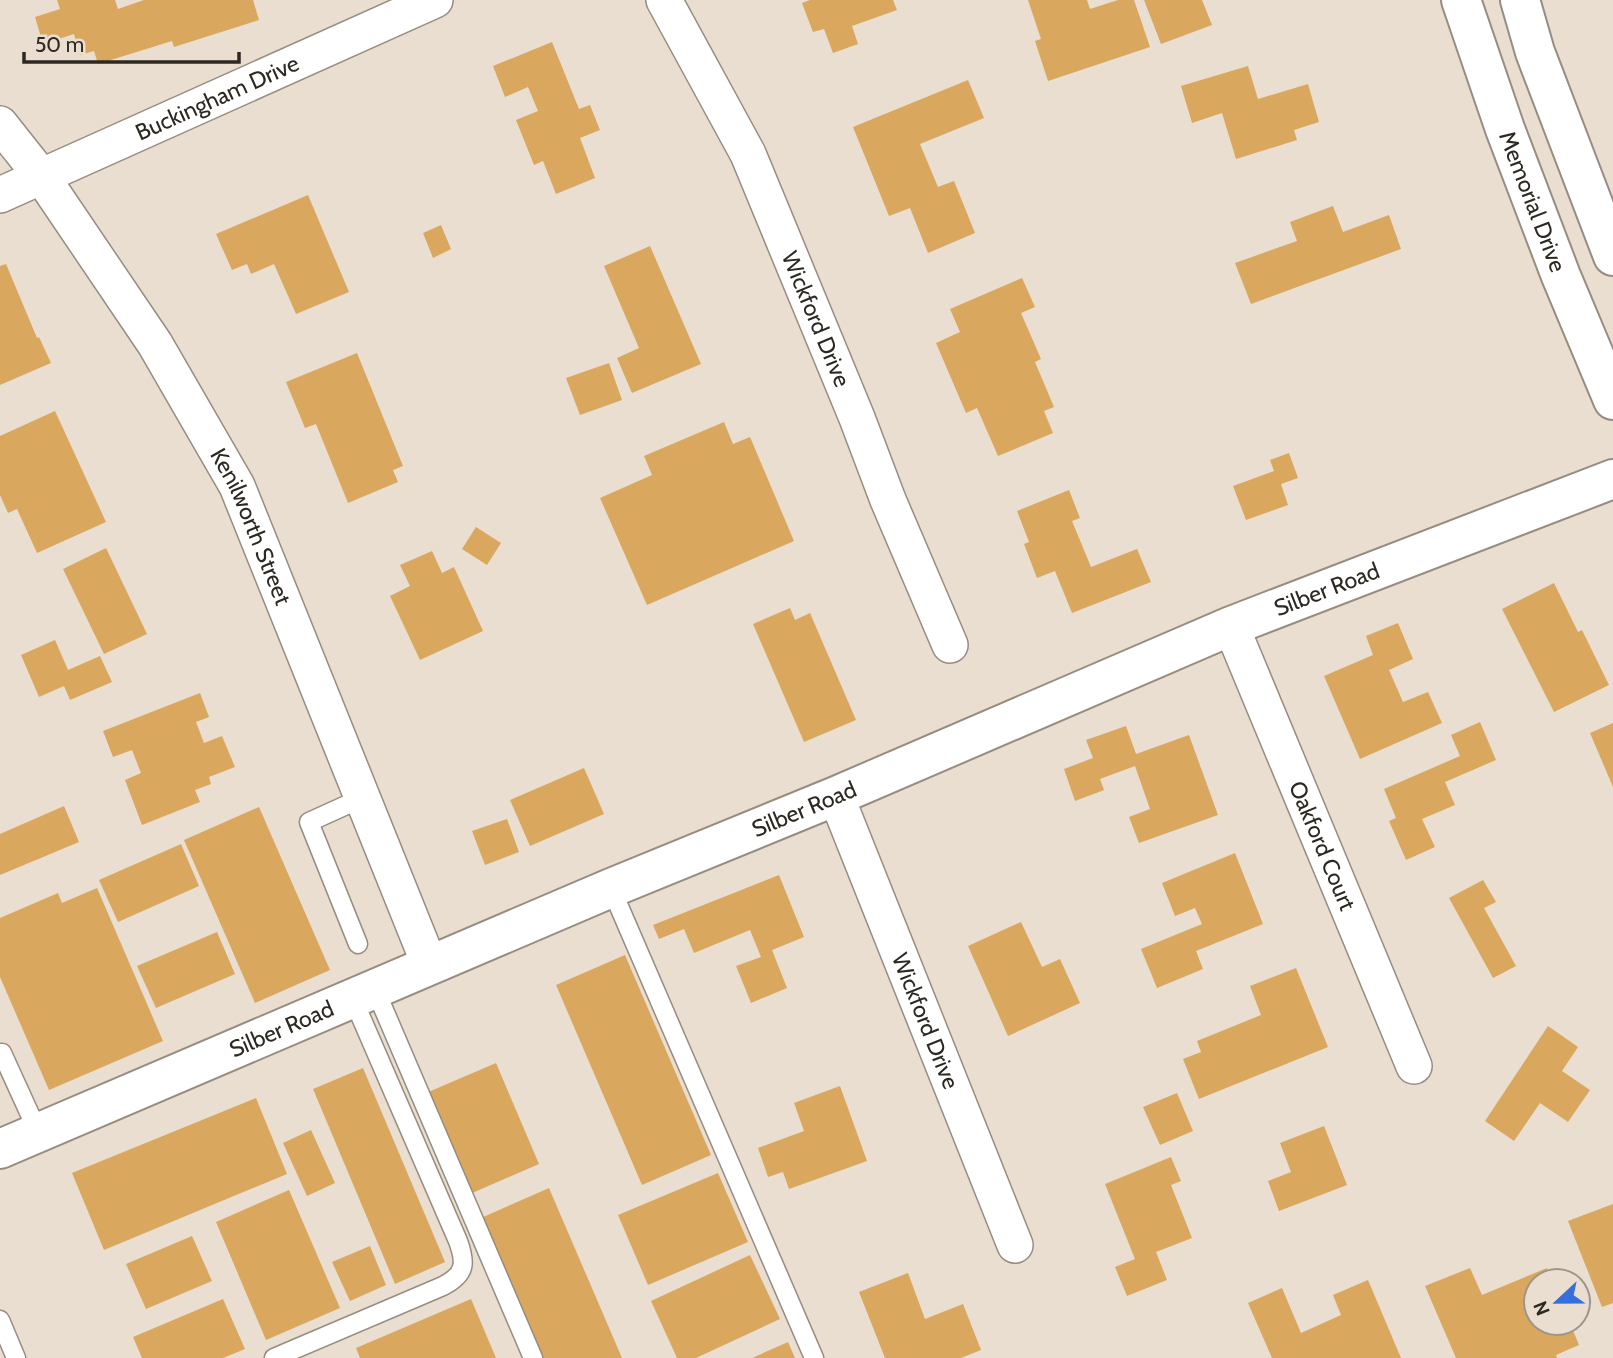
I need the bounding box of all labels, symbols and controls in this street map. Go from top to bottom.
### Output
scale bar [24,21,240,65]
text: 50 m [35,32,84,57]
street label: Buckingham Drive [131,49,303,146]
street label: Memorial Drive [1493,127,1572,276]
street label: Wickford Drive [776,247,857,391]
street label: Kenilworth Street [204,443,297,609]
street label: Silber Road [1270,556,1383,622]
street label: Silber Road [748,775,861,843]
street label: Oakford Court [1283,777,1362,915]
street label: Wickford Drive [886,949,965,1093]
street label: Silber Road [225,994,338,1063]
north arrow [1522,1267,1592,1337]
text: N [1529,1298,1555,1319]

